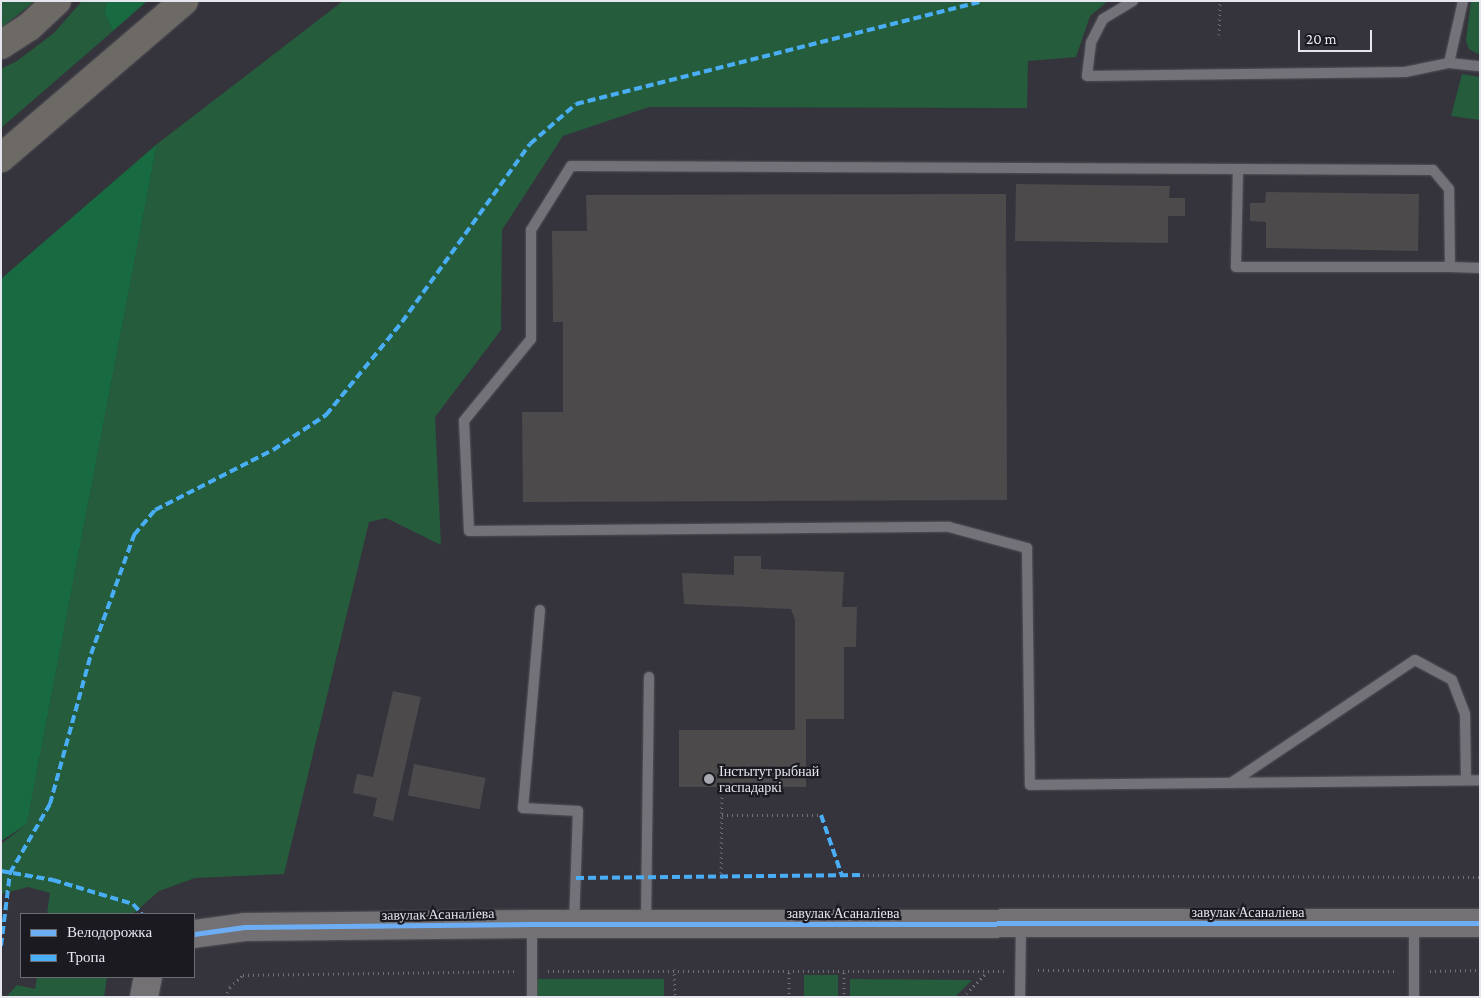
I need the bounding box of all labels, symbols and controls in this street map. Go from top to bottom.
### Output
scale bar [1301,20,1375,52]
text: 20 m [1306,31,1337,47]
place label: Інстытут рыбнай гаспадаркі [719,763,819,796]
marker: Інстытут рыбнай гаспадаркі [703,773,715,785]
street label: завулак Асаналіева [1192,904,1304,920]
street label: завулак Асаналіева [381,905,495,923]
street label: завулак Асаналіева [787,905,899,921]
legend [20,913,195,978]
text: Велодорожка [67,924,152,940]
text: Тропа [67,949,105,965]

